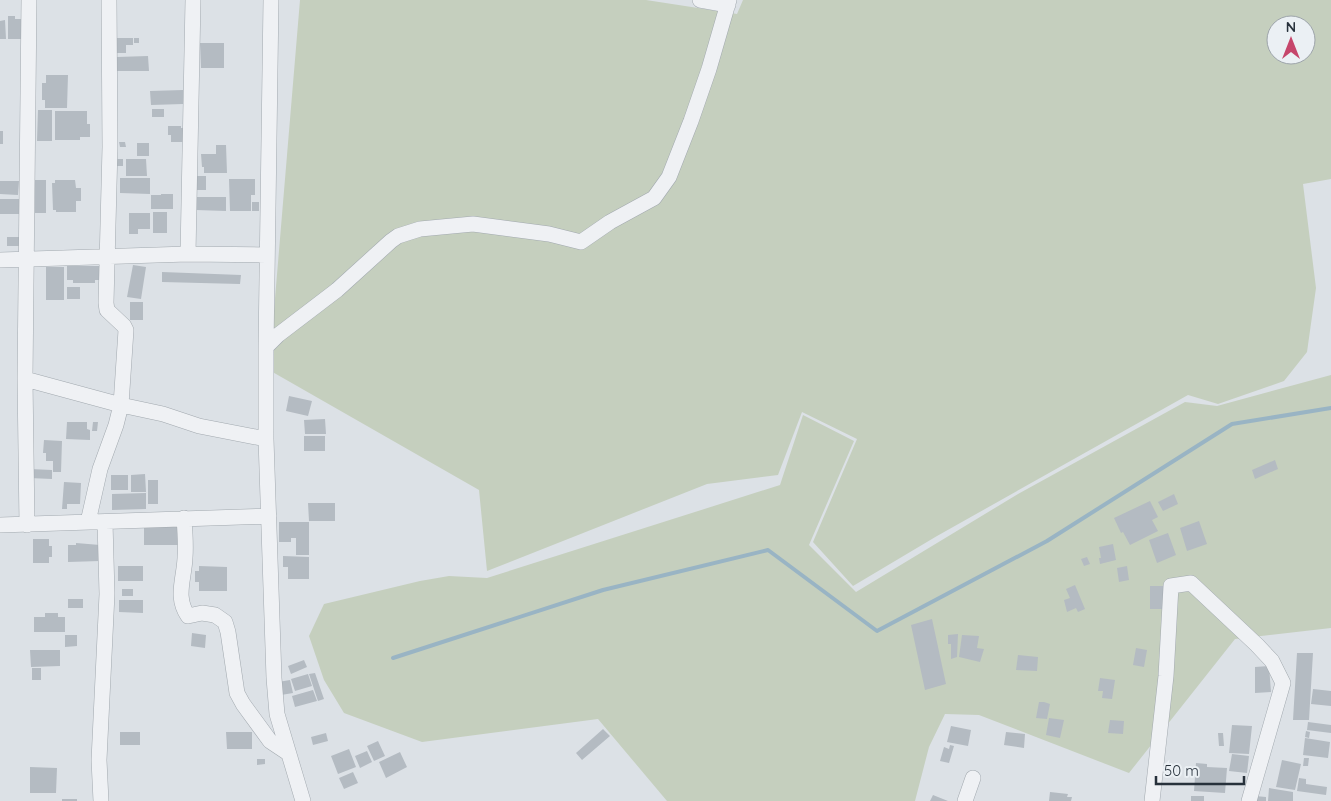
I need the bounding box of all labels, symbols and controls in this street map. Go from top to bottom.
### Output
north arrow [1266,15,1316,65]
text: N [1286,18,1296,36]
scale bar [1156,754,1244,786]
text: 50 m [1164,761,1199,780]

